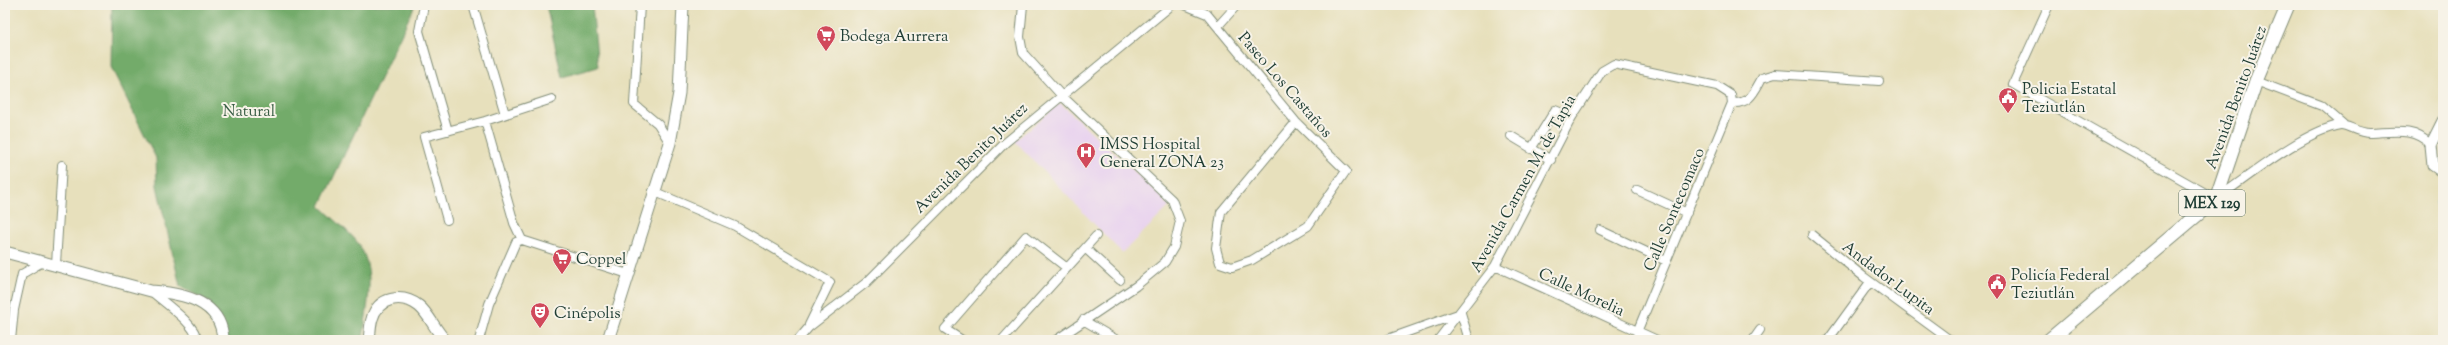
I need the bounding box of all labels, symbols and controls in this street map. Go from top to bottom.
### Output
street label: Avenida Benito Juárez [2201,23,2274,173]
supermarket icon: Bodega Aurrera [815,24,837,52]
place label: Bodega Aurrera [840,26,949,49]
street label: Paseo Los Castaños [1232,28,1337,144]
place label: Policia Estatal Teziutlán [2022,79,2117,120]
public building icon: Policia Estatal Teziutlán [1997,86,2019,114]
street label: Avenida Carmen M. de Tapia [1466,91,1583,277]
street label: Avenida Benito Juárez [909,98,1034,219]
park label: Natural [223,101,276,124]
place label: IMSS Hospital General ZONA 23 [1100,134,1224,175]
hospital icon: IMSS Hospital General ZONA 23 [1075,141,1097,169]
street label: Calle Sontecomaco [1639,144,1712,275]
road number: MEX 129 [2179,190,2245,216]
street label: Andador Lupita [1836,237,1939,322]
supermarket icon: Coppel [551,247,573,275]
place label: Coppel [576,249,627,272]
street label: Calle Morelia [1534,263,1628,324]
place label: Policía Federal Teziutlán [2011,265,2110,306]
public building icon: Policía Federal Teziutlán [1986,272,2008,300]
theatre icon: Cinépolis [529,301,551,329]
place label: Cinépolis [554,303,621,326]

